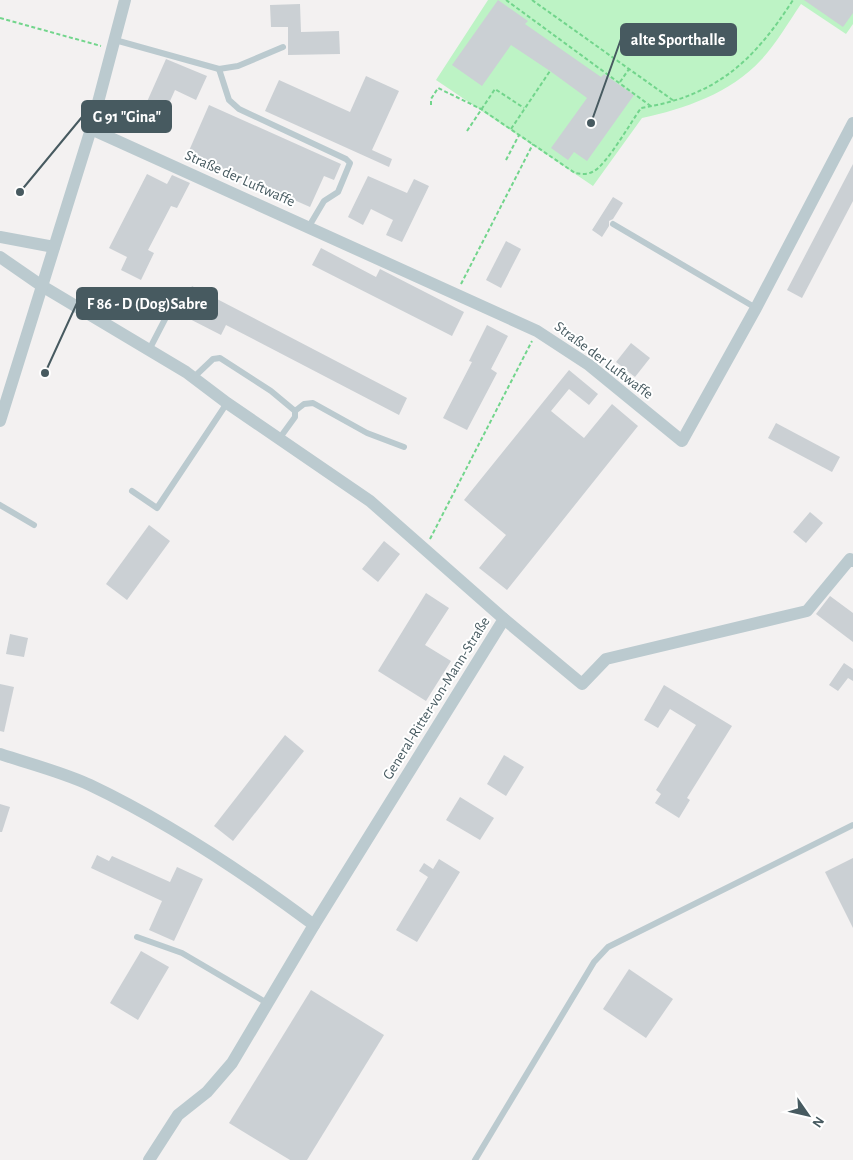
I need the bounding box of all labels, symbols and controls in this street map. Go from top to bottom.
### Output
callout: alte Sporthalle [621,24,736,55]
text: alte Sporthalle [631,32,726,48]
callout: G 91 "Gina" [82,101,171,132]
text: G 91 "Gina" [93,109,162,125]
street label: Straße der Luftwaffe [183,147,297,209]
callout: F 86 - D (Dog)Sabre [77,288,217,319]
text: F 86 - D (Dog)Sabre [87,296,208,312]
street label: Straße der Luftwaffe [552,319,656,402]
street label: General-Ritter-von-Mann-Straße [380,614,493,782]
north arrow [783,1090,833,1140]
text: N [809,1114,826,1130]

